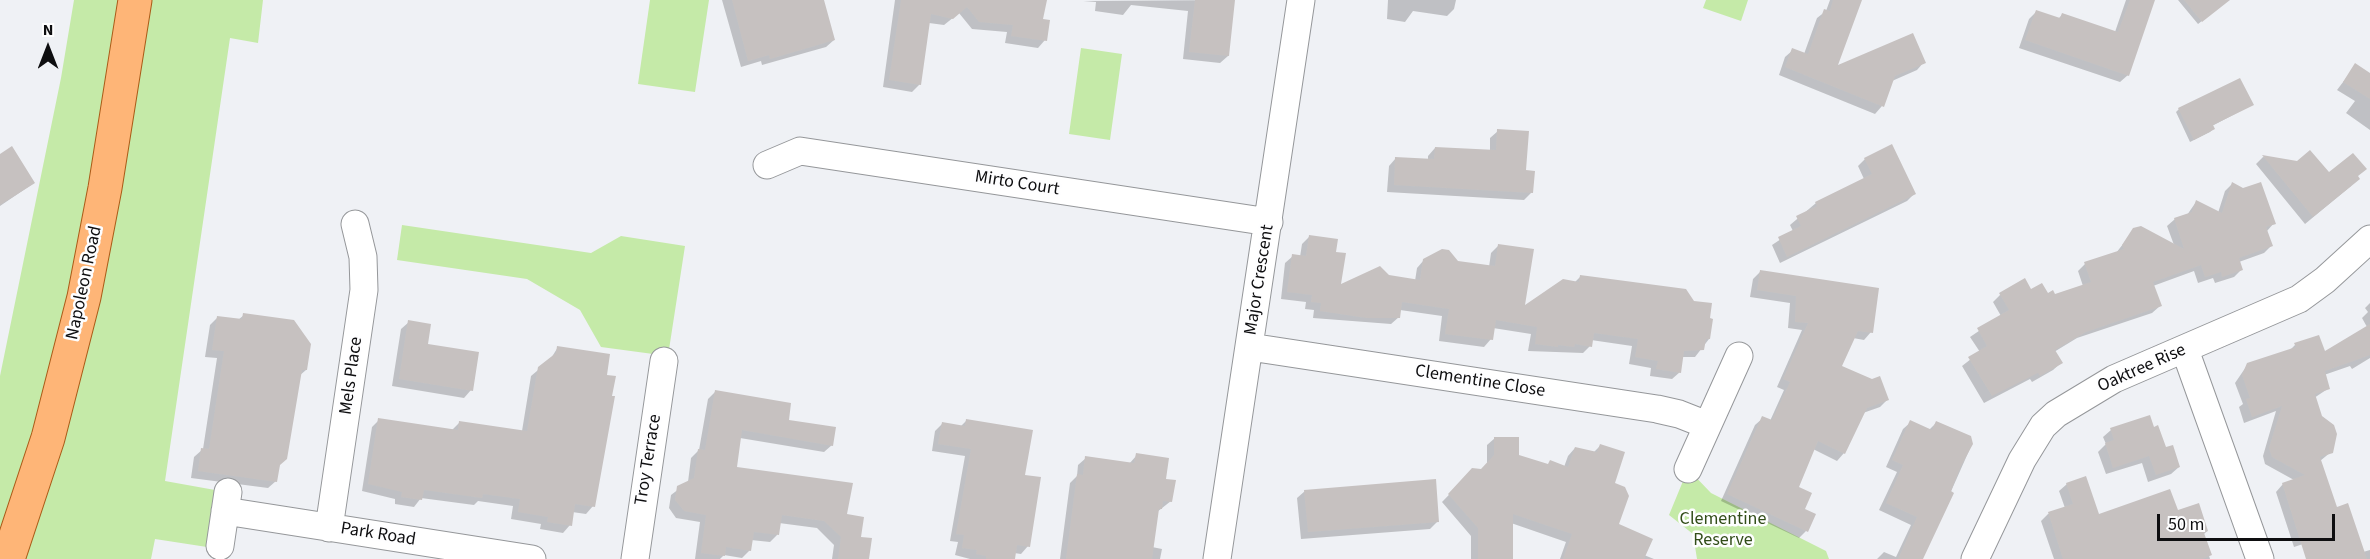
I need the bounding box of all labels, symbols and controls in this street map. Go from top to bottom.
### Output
north arrow [18,18,78,78]
text: N [43,19,53,41]
street label: Mirto Court [973,167,1061,201]
street label: Major Crescent [1241,223,1279,337]
street label: Napoleon Road [62,224,108,342]
street label: Mels Place [336,336,368,416]
street label: Oaktree Rise [2095,340,2189,398]
street label: Clementine Close [1413,361,1547,403]
street label: Troy Terrace [631,413,667,507]
scale bar [2160,502,2338,540]
park label: Clementine Reserve [1680,509,1766,552]
text: 50 m [2168,512,2204,537]
street label: Park Road [339,518,417,552]

